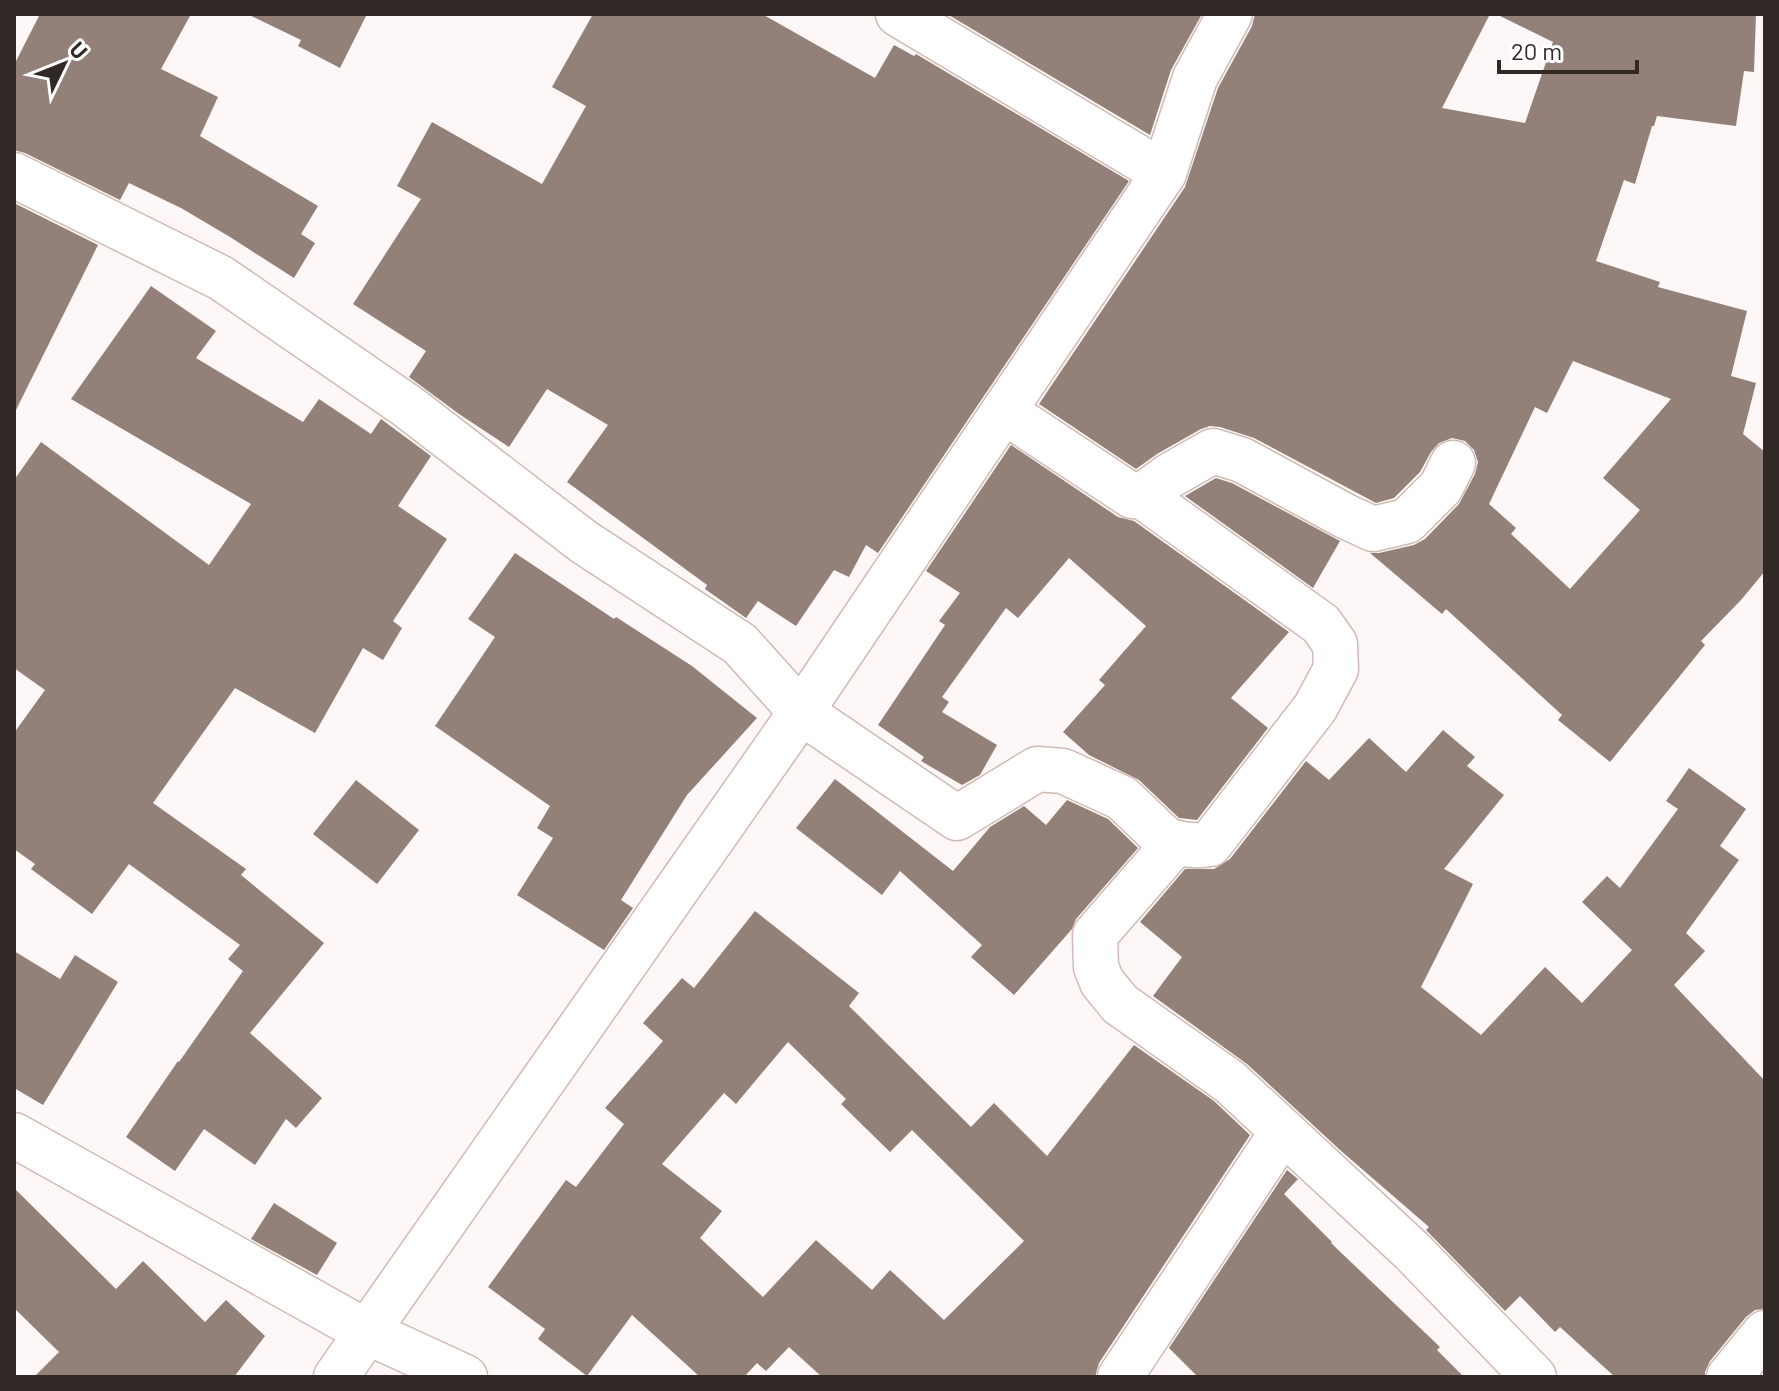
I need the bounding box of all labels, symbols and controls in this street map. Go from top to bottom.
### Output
north arrow [24,24,104,104]
scale bar [1499,24,1637,74]
text: U [65,36,94,64]
text: 20 m [1511,36,1562,65]

